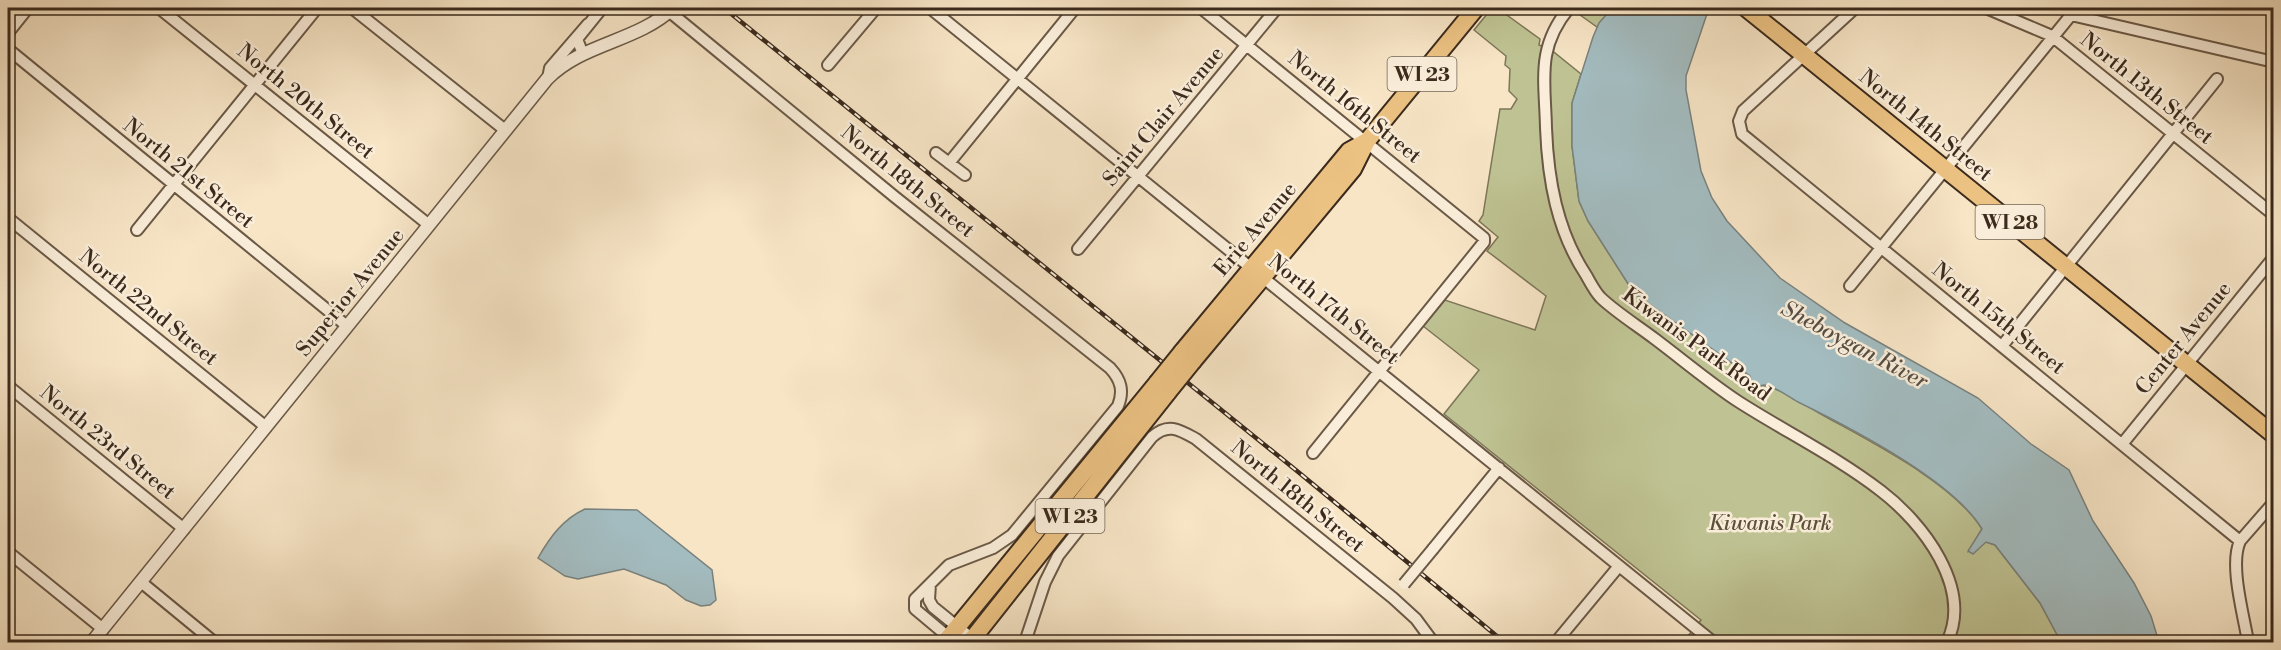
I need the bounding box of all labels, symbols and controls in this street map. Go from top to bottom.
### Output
street label: North 13th Street [2075,27,2219,151]
street label: North 20th Street [232,39,380,165]
street label: Saint Clair Avenue [1098,41,1230,192]
street label: North 16th Street [1282,46,1427,170]
road number: WI 23 [1388,57,1456,91]
street label: North 14th Street [1854,64,1998,188]
street label: North 21st Street [118,113,259,235]
street label: North 18th Street [835,120,980,244]
street label: Erie Avenue [1209,177,1303,282]
road number: WI 28 [1976,205,2044,239]
street label: Superior Avenue [291,223,410,362]
street label: North 22nd Street [74,244,223,372]
street label: North 17th Street [1262,249,1405,371]
street label: North 15th Street [1927,257,2071,381]
street label: Center Avenue [2130,277,2237,400]
street label: Kiwanis Park Road [1617,282,1776,407]
water label: Sheboygan River [1776,295,1933,396]
street label: North 23rd Street [34,380,181,506]
street label: North 18th Street [1225,435,1370,559]
road number: WI 23 [1036,499,1104,533]
park label: Kiwanis Park [1708,511,1832,537]

